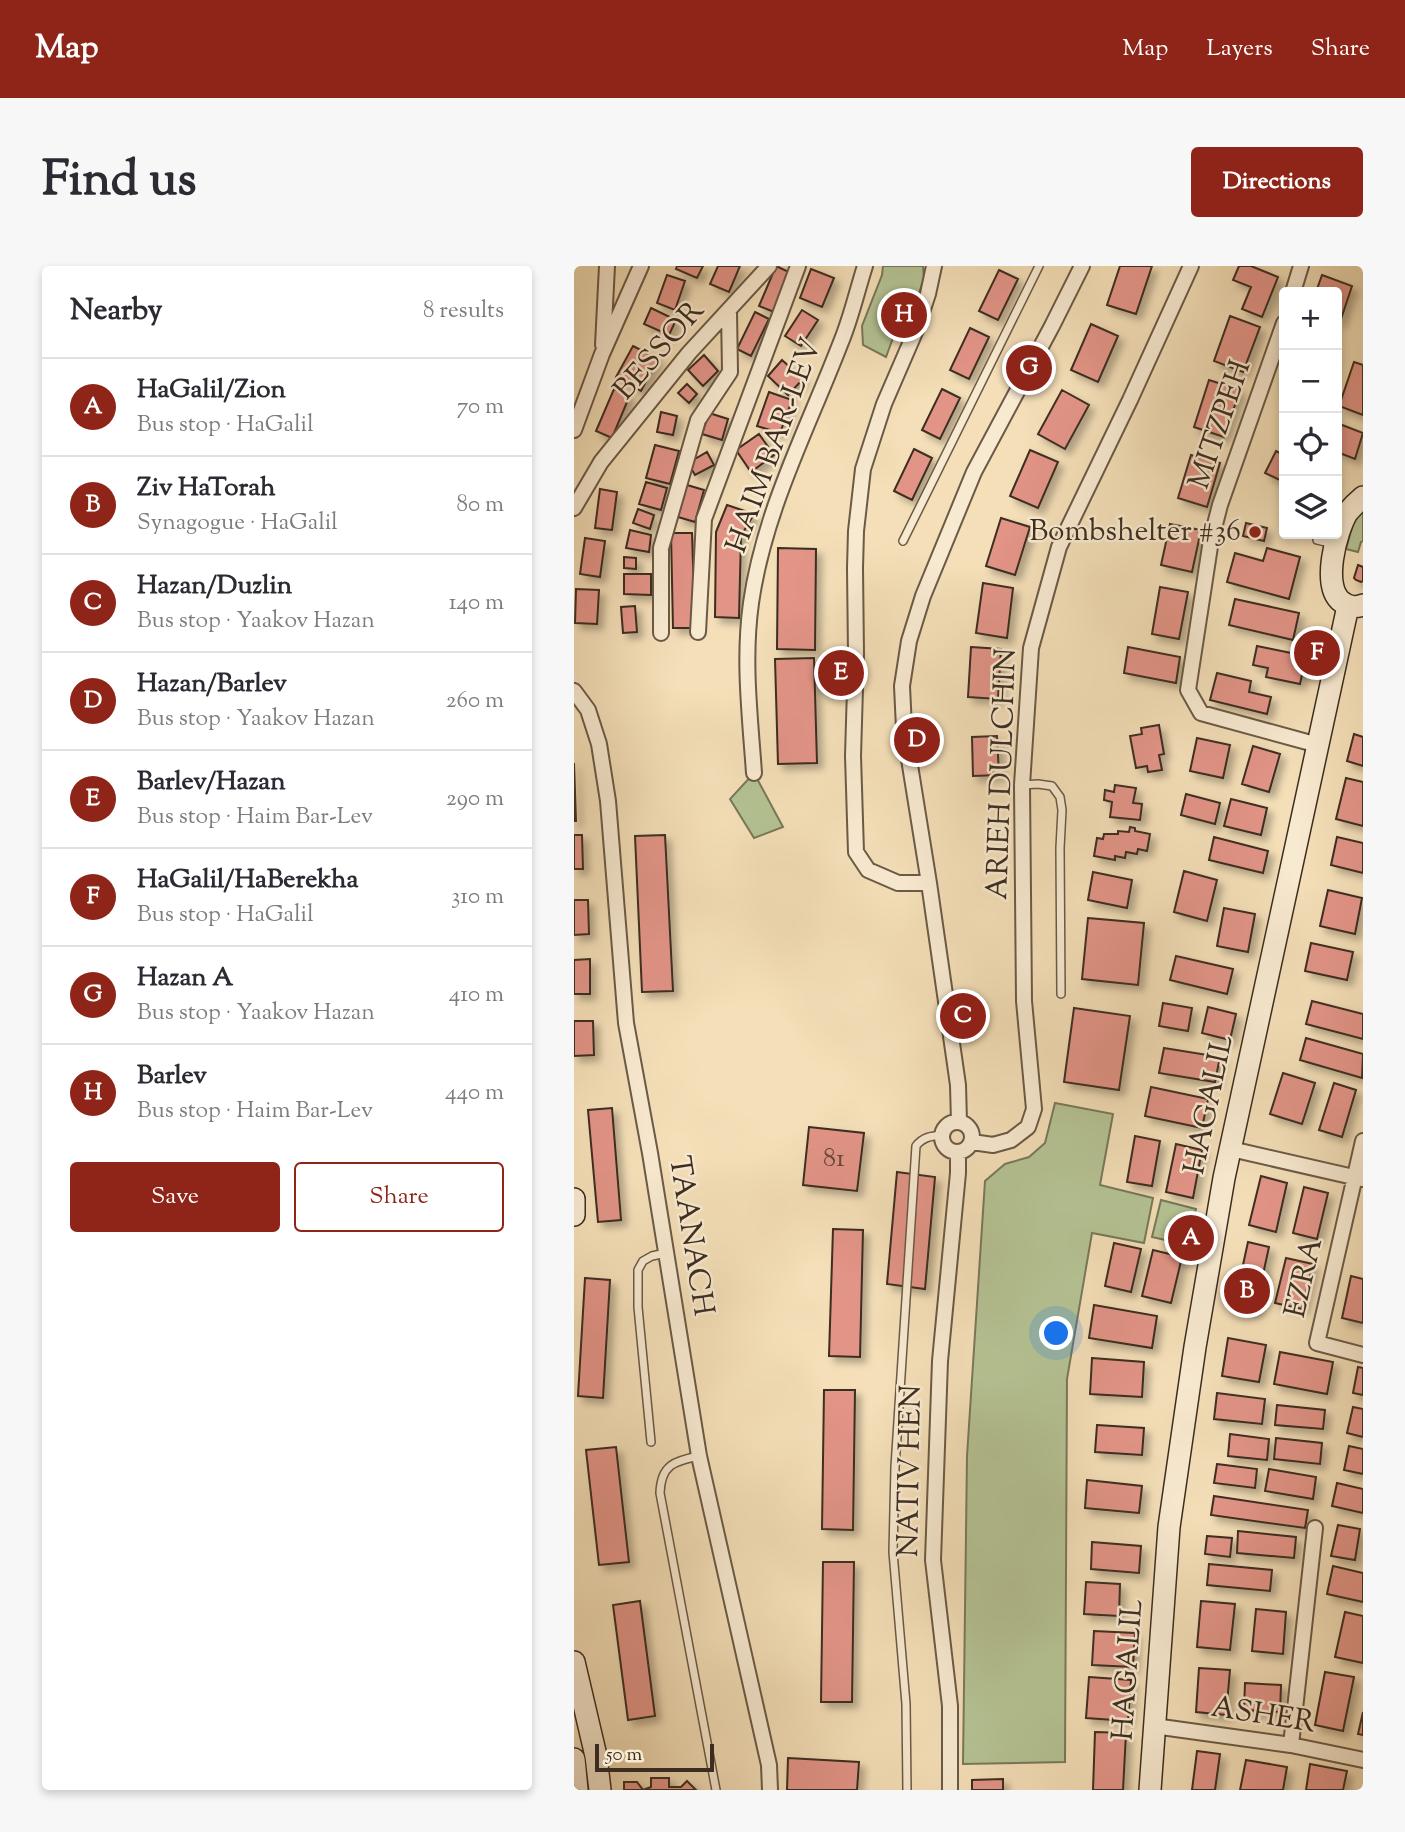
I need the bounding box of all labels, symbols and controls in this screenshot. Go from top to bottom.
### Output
text: Map [35,25,99,73]
text: Map [1122,32,1168,66]
text: Layers [1206,32,1273,66]
text: Share [1311,32,1370,66]
text: Find us [42,147,196,217]
button: Directions [1191,147,1363,217]
map controls [1279,287,1342,539]
button: + [1279,287,1342,350]
pin: H [881,289,927,341]
text: Nearby [70,290,162,333]
street label: BESSOR [604,291,716,410]
text: 8 results [423,295,504,328]
street label: HAIM BAR-LEV [716,333,834,559]
pin: G [1006,342,1052,394]
button: − [1279,350,1342,413]
street label: MITZPEH [1179,354,1263,495]
text: HaGalil/Zion [137,372,286,409]
text: A [84,391,102,424]
text: 70 m [457,391,504,424]
text: Bus stop · HaGalil [137,409,314,442]
button: locate [1279,413,1342,476]
text: Ziv HaTorah [137,470,276,507]
button: layers [1279,476,1342,539]
text: B [86,489,100,522]
text: 80 m [456,489,504,522]
text: Synagogue · HaGalil [137,507,338,540]
place label: Bombshelter #36 [1029,511,1241,554]
marker: Bombshelter #36 [1247,524,1263,540]
text: Hazan/Duzlin [137,568,292,605]
text: C [84,587,102,620]
text: 140 m [449,587,504,620]
text: Bus stop · Yaakov Hazan [137,605,375,638]
pin: F [1294,627,1340,679]
pin: E [818,647,864,699]
street label: ARIEH DULCHIN [977,647,1029,901]
text: Hazan/Barlev [137,666,287,703]
text: D [84,685,102,718]
text: 260 m [446,685,504,718]
text: Bus stop · Yaakov Hazan [137,703,375,736]
pin: D [894,714,940,766]
text: Barlev/Hazan [137,764,286,801]
text: E [86,783,100,816]
text: 290 m [446,783,504,816]
text: Bus stop · Haim Bar-Lev [137,801,373,834]
text: HaGalil/HaBerekha [137,862,359,899]
text: F [87,881,99,914]
text: 310 m [451,881,504,914]
text: Bus stop · HaGalil [137,899,314,932]
text: Hazan A [137,960,233,997]
text: G [84,979,102,1012]
text: 410 m [449,979,504,1012]
pin: C [940,990,986,1042]
text: Bus stop · Yaakov Hazan [137,997,375,1030]
street label: HAGALIL [1174,1031,1246,1179]
text: Barlev [137,1058,207,1095]
text: H [84,1077,102,1110]
text: 440 m [445,1077,504,1110]
text: Bus stop · Haim Bar-Lev [137,1095,373,1128]
house number: 81 [823,1141,845,1178]
street label: TAANACH [656,1153,724,1319]
button: Save [70,1162,280,1232]
button: Share [294,1162,504,1232]
pin: A [1168,1212,1214,1264]
street label: EZRA [1275,1234,1335,1322]
pin: B [1224,1265,1270,1317]
your location [1039,1316,1073,1350]
street label: NATIV HEN [888,1384,934,1558]
street label: HAGALIL [1103,1598,1155,1742]
street label: ASHER [1208,1687,1319,1746]
scale bar [595,1741,714,1773]
text: 50 m [606,1742,642,1769]

